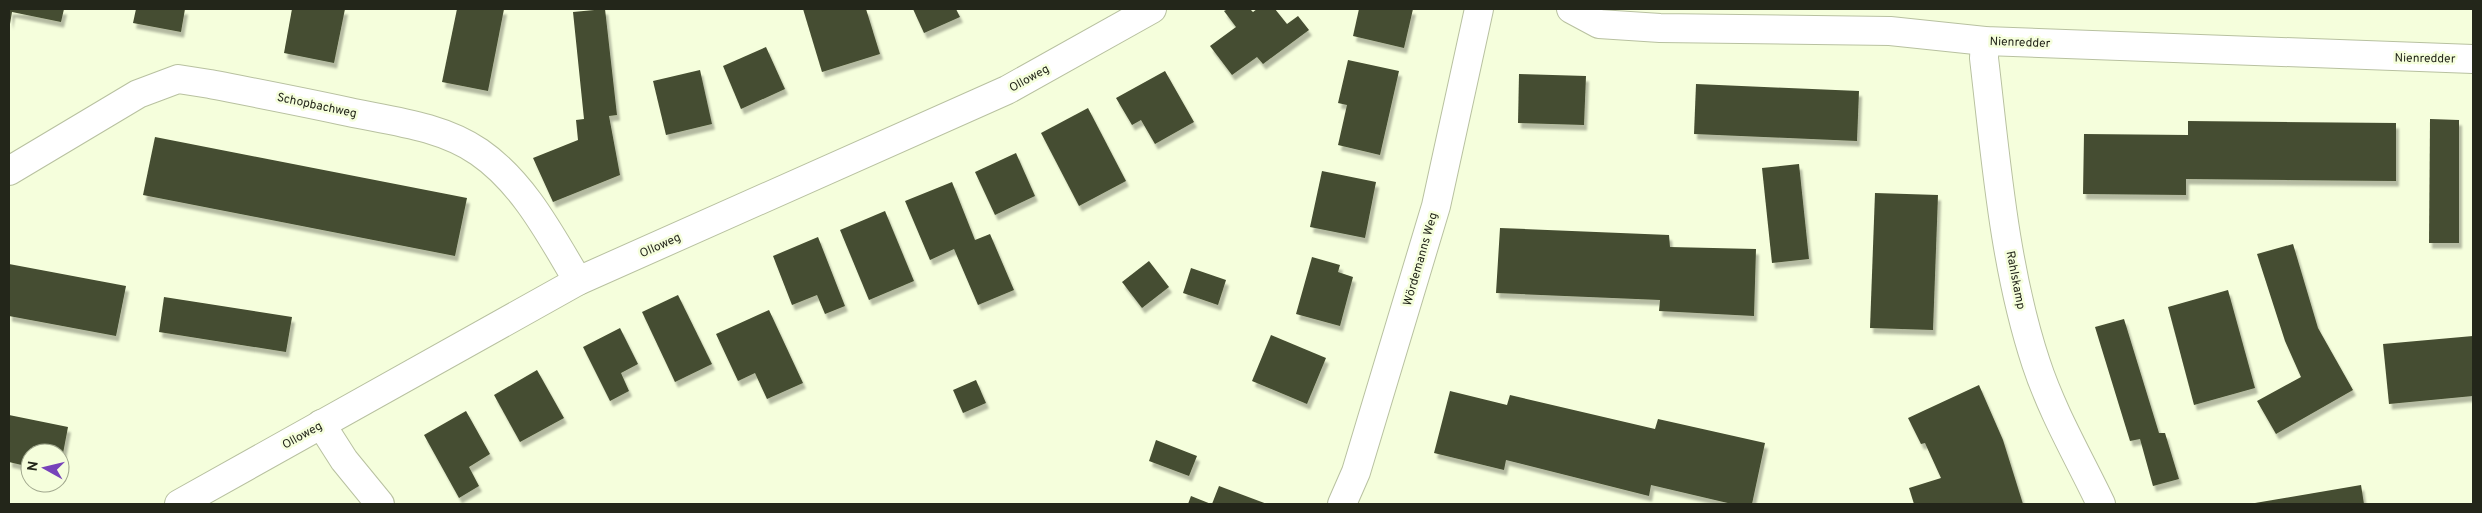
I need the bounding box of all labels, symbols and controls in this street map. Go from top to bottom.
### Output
street label: Nienredder [1989,34,2051,52]
street label: Nienredder [2394,50,2456,68]
street label: Olloweg [1007,61,1052,96]
street label: Schopbachweg [275,90,358,122]
street label: Wördemanns Weg [1400,211,1442,308]
street label: Olloweg [637,230,684,262]
street label: Rahlskamp [2002,250,2029,311]
street label: Olloweg [280,418,325,453]
north arrow [20,443,70,493]
text: N [24,460,43,473]

